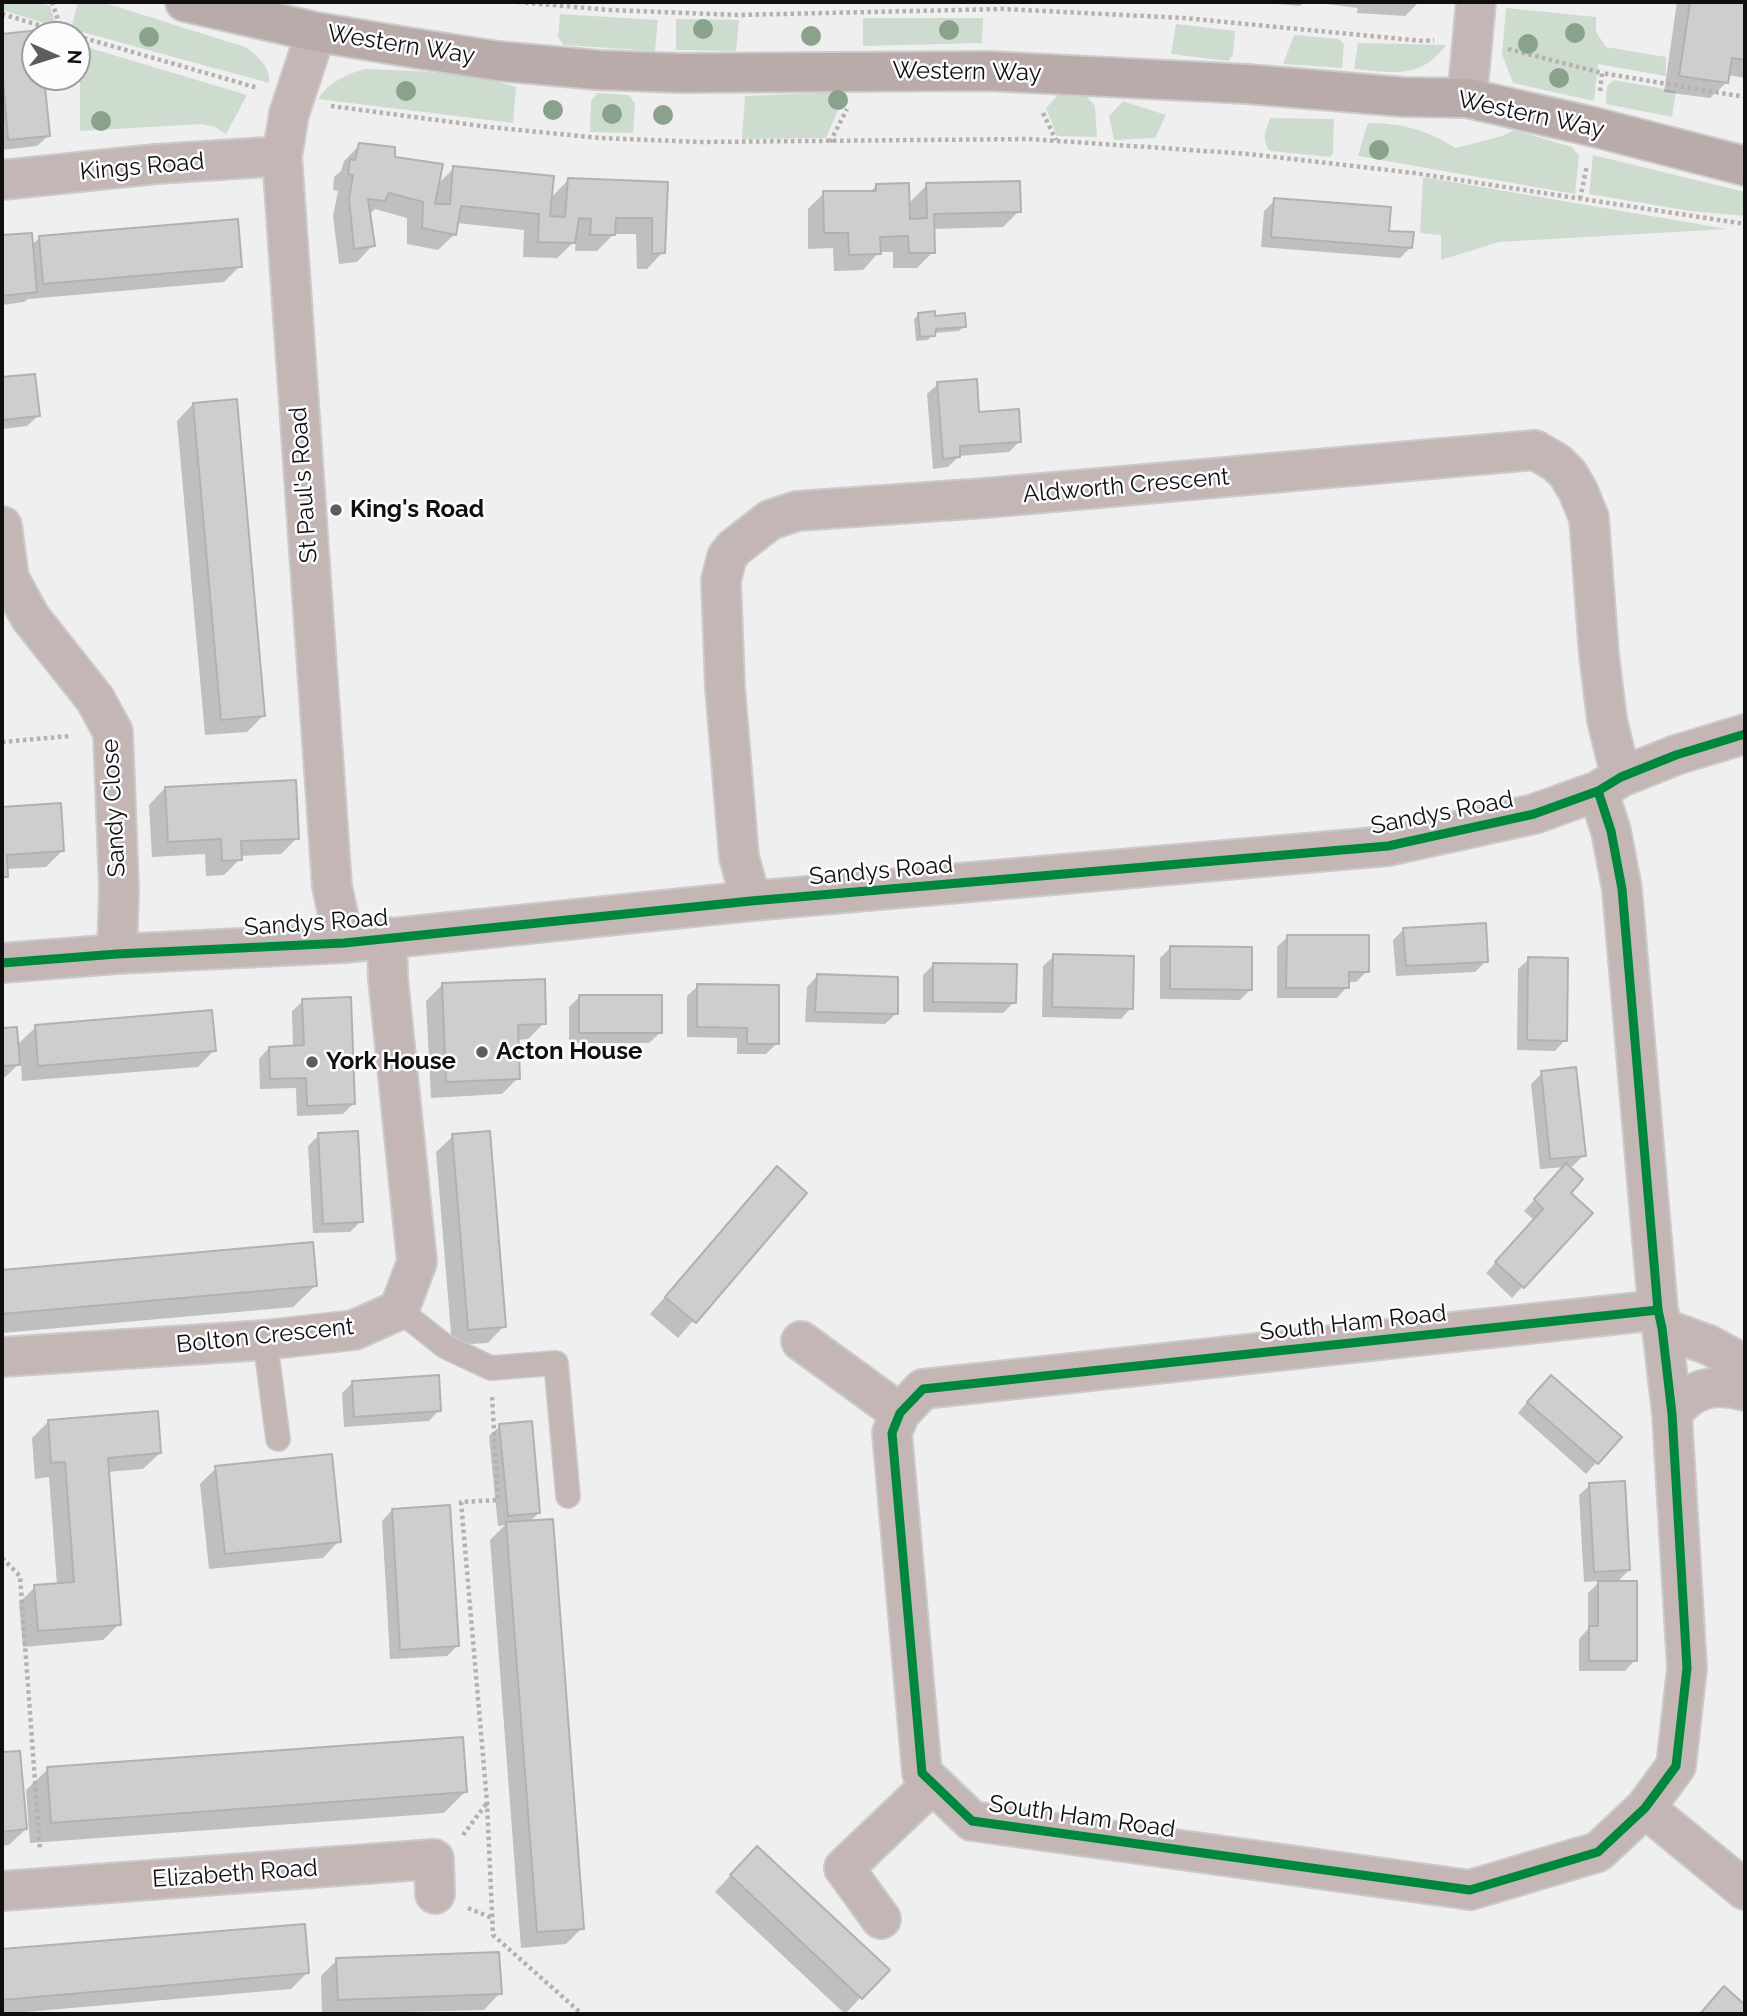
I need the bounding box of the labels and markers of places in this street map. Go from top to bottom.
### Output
place label: King's Road [350,496,484,524]
marker: King's Road [328,502,344,518]
place label: Acton House [496,1038,642,1066]
marker: Acton House [474,1044,490,1060]
place label: York House [326,1048,456,1076]
marker: York House [304,1054,320,1070]

